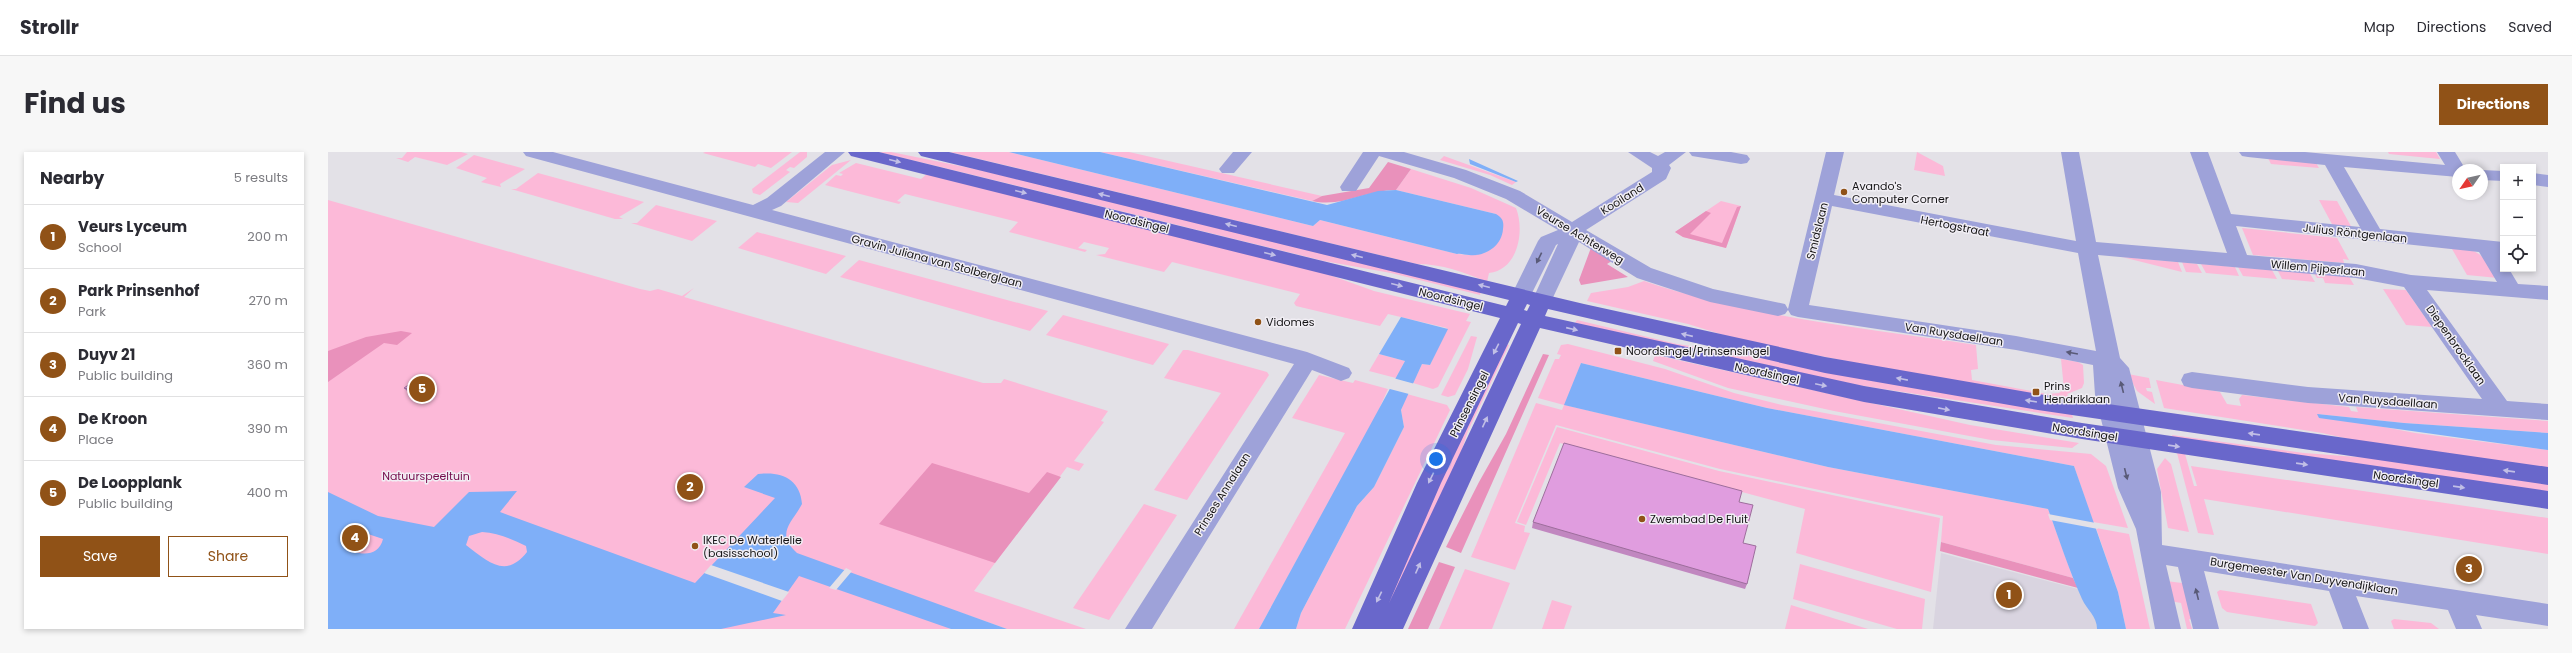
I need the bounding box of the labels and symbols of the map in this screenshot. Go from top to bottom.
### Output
one-way arrow [889,159,901,165]
north arrow [2452,164,2488,200]
place label: Avando's Computer Corner [1852,178,1949,207]
street label: Kooiland [1597,179,1647,219]
marker: Avando's Computer Corner [1839,187,1849,197]
one-way arrow [1015,190,1027,196]
one-way arrow [1098,192,1110,198]
street label: Smidslaan [1802,201,1832,261]
street label: Veurse Achterweg [1533,202,1627,268]
street label: Noordsingel [1103,205,1171,237]
street label: Hertogstraat [1919,211,1991,241]
street label: Julius Röntgenlaan [2302,220,2408,246]
one-way arrow [1225,222,1237,228]
street label: Gravin Juliana van Stolberglaan [850,230,1024,292]
one-way arrow [1264,251,1276,257]
one-way arrow [1351,252,1363,258]
one-way arrow [1536,253,1542,264]
street label: Willem Pijperlaan [2270,256,2366,280]
one-way arrow [1391,283,1403,289]
street label: Noordsingel [1417,283,1485,315]
one-way arrow [1477,283,1490,289]
street label: Diepenbrocklaan [2422,302,2490,388]
place label: Vidomes [1266,314,1315,330]
marker: Vidomes [1253,317,1263,327]
street label: Van Ruysdaellaan [1904,318,2004,350]
one-way arrow [1565,326,1578,332]
one-way arrow [1681,332,1693,338]
place label: Noordsingel/Prinsensingel [1626,343,1769,359]
one-way arrow [1493,344,1499,355]
marker: Noordsingel/Prinsensingel [1613,346,1623,356]
one-way arrow [2066,349,2078,355]
street label: Noordsingel [1733,358,1801,388]
street label: Prinsensingel [1445,368,1493,440]
pin: 5 [409,374,435,404]
one-way arrow [1896,376,1908,382]
place label: Prins Hendriklaan [2044,378,2110,407]
one-way arrow [2119,381,2125,393]
one-way arrow [1815,382,1828,388]
marker: Prins Hendriklaan [2031,387,2041,397]
street label: Van Ruysdaellaan [2338,390,2438,412]
one-way arrow [2024,398,2037,404]
one-way arrow [1938,406,1950,412]
one-way arrow [1482,416,1488,427]
street label: Noordsingel [2051,419,2119,445]
one-way arrow [2248,431,2260,437]
one-way arrow [2168,443,2180,449]
street label: Prinses Annalaan [1190,449,1254,539]
your location [1426,449,1446,469]
one-way arrow [2296,461,2308,467]
street label: Noordsingel [2372,466,2440,492]
park label: Natuurspeeltuin [382,468,470,484]
one-way arrow [2124,468,2130,481]
one-way arrow [2503,468,2515,474]
pin: 2 [677,472,703,502]
one-way arrow [1428,473,1435,484]
one-way arrow [2453,484,2465,490]
place label: Zwembad De Fluit [1650,511,1748,527]
marker: Zwembad De Fluit [1637,514,1647,524]
pin: 4 [342,523,368,553]
place label: IKEC De Waterlelie (basisschool) [703,532,802,561]
marker: IKEC De Waterlelie (basisschool) [690,541,700,551]
street label: Burgemeester Van Duyvendijklaan [2209,553,2399,599]
pin: 3 [2456,554,2482,584]
one-way arrow [1415,563,1421,574]
pin: 1 [1996,580,2022,610]
one-way arrow [2194,587,2200,600]
one-way arrow [1376,591,1382,603]

